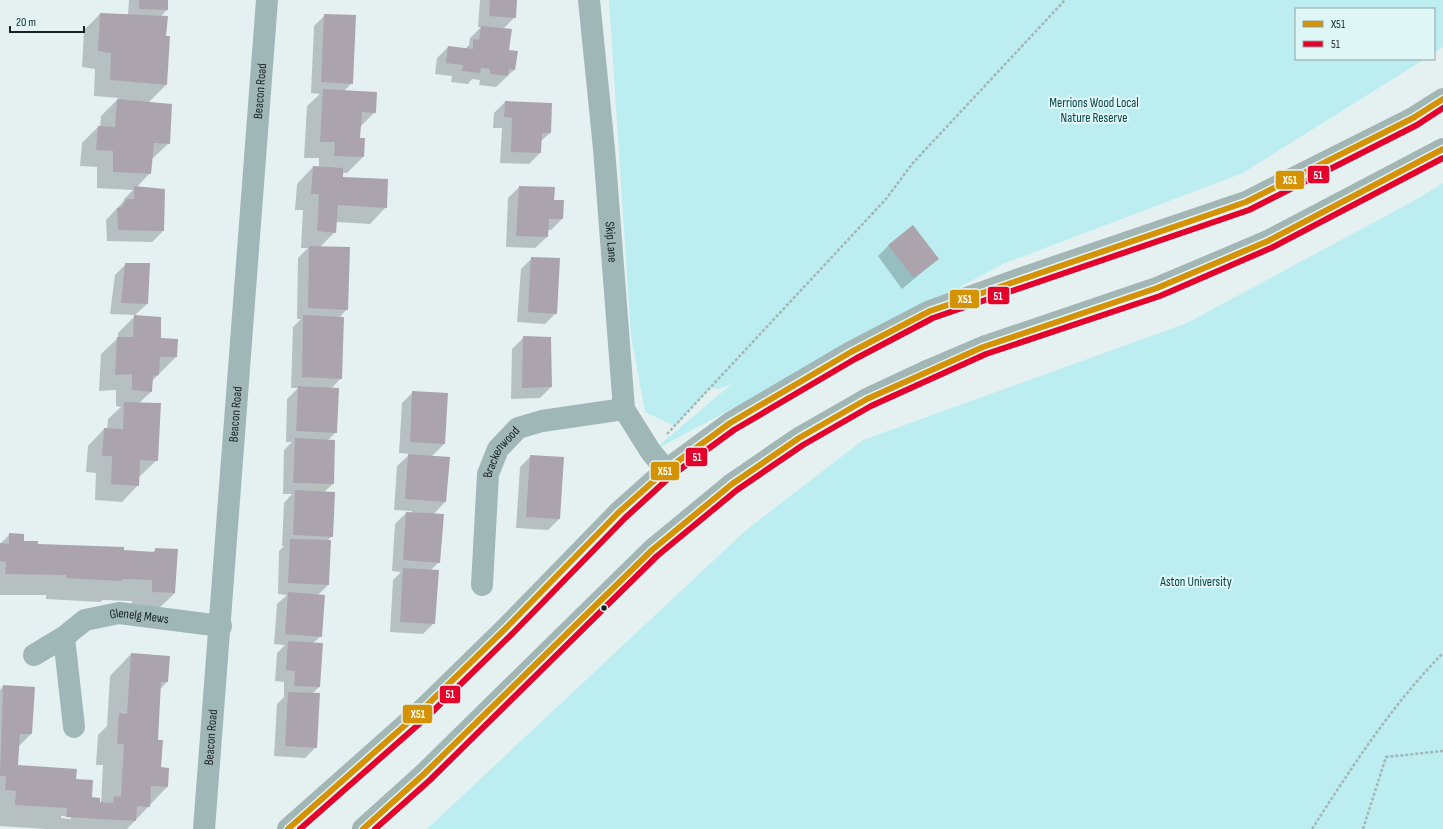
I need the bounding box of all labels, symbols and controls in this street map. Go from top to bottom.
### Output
scale bar [10,8,84,34]
legend [1295,8,1435,60]
text: 20 m [16,15,36,30]
text: X51 [1330,17,1346,32]
text: 51 [1331,37,1341,52]
street label: Beacon Road [250,63,270,120]
park label: Merrions Wood Local Nature Reserve [1049,95,1139,126]
line badge: 51 [1307,165,1330,184]
text: 51 [1313,169,1323,182]
line badge: X51 [1275,170,1305,190]
text: X51 [1282,174,1298,187]
street label: Skip Lane [602,221,621,263]
line badge: 51 [987,286,1010,305]
line badge: X51 [949,289,980,309]
text: 51 [993,290,1003,303]
text: X51 [957,293,973,306]
street label: Beacon Road [225,386,246,443]
street label: Brackenwood [480,423,523,478]
line badge: 51 [685,447,708,467]
text: 51 [692,451,702,464]
line badge: X51 [650,461,680,481]
text: X51 [657,465,673,478]
park label: Aston University [1159,574,1232,590]
unlabelled marker [599,603,609,613]
street label: Glenelg Mews [108,605,170,627]
line badge: 51 [439,685,461,704]
text: 51 [445,688,455,701]
line badge: X51 [402,704,433,724]
text: X51 [410,708,426,721]
street label: Beacon Road [201,709,221,766]

